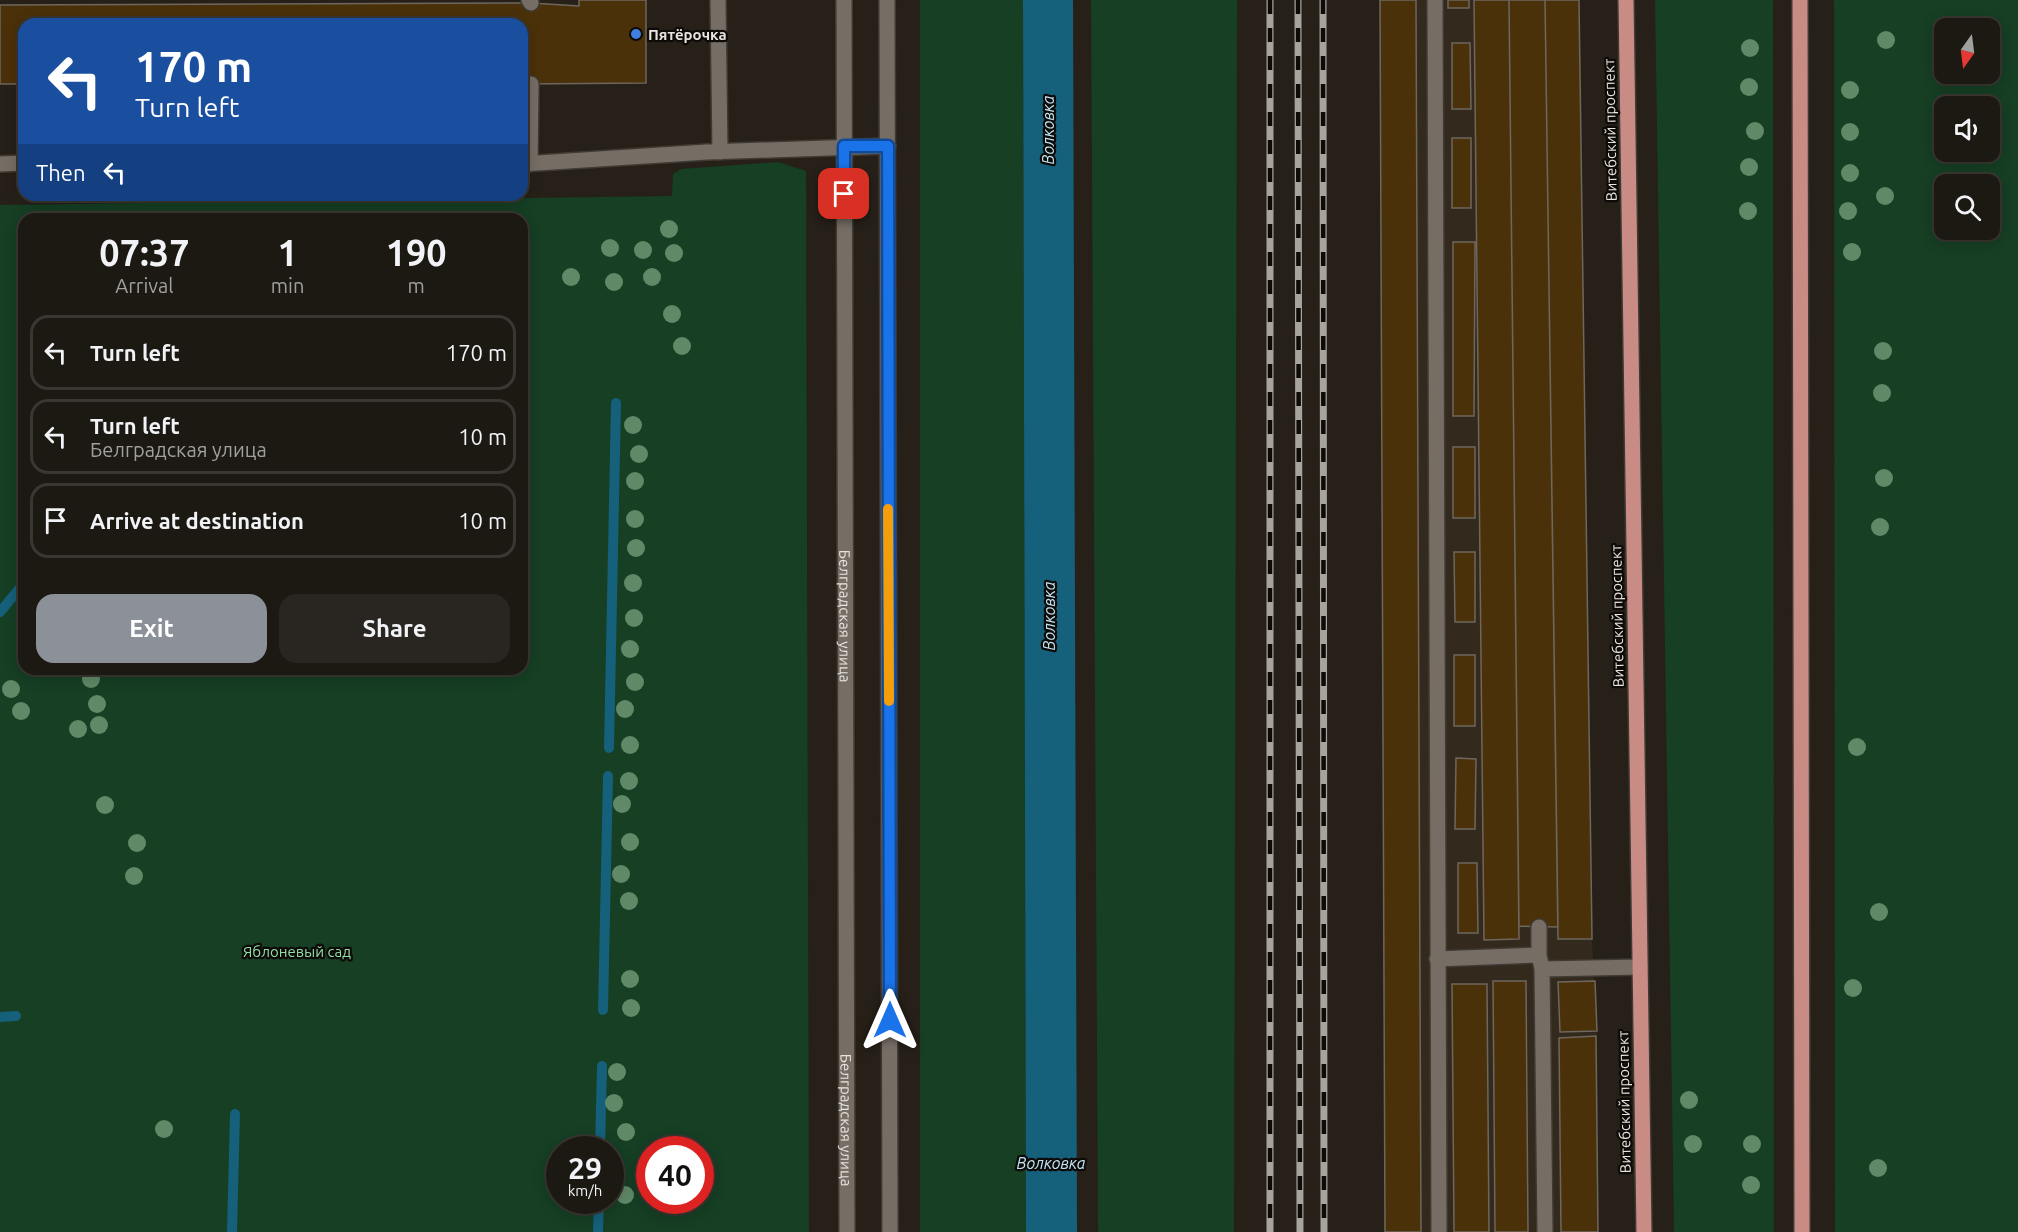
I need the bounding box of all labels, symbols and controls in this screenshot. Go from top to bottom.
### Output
north arrow [1934,18,2000,84]
map controls [1934,18,2000,240]
place label: Пятёрочка [648,26,727,43]
marker: Пятёрочка [629,27,643,41]
icon: left [36,42,114,120]
text: 170 m [135,43,252,90]
street label: Витебский проспект [1600,58,1620,201]
text: Turn left [135,92,239,122]
water label: Волковка [1039,95,1057,164]
button: sound [1934,96,2000,162]
icon: left [98,156,131,189]
text: Then [36,160,86,185]
pin [818,168,869,219]
button: search [1934,174,2000,240]
icon: arrive [827,177,860,210]
text: 07:37 [99,232,189,273]
text: 1 [277,232,298,273]
text: 190 [386,232,447,273]
text: Arrival [115,274,174,297]
text: min [271,274,304,297]
text: m [408,274,425,297]
icon: left [39,336,72,369]
text: Turn left [90,340,180,365]
text: 170 m [446,340,507,365]
text: Turn left [90,413,180,438]
icon: left [39,420,72,453]
text: 10 m [458,424,507,449]
text: Белградская улица [90,438,267,461]
icon: arrive [39,504,72,537]
text: Arrive at destination [90,508,304,533]
text: 10 m [458,508,507,533]
street label: Витебский проспект [1607,544,1627,687]
street label: Белградская улица [837,550,854,682]
water label: Волковка [1040,581,1058,650]
button: Exit [36,594,267,663]
button: Share [279,594,510,663]
park label: Яблоневый сад [243,943,351,960]
position arrow [858,988,922,1052]
street label: Витебский проспект [1614,1030,1634,1173]
street label: Белградская улица [838,1054,855,1186]
speed limit sign: 40 [636,1136,714,1214]
text: 29 [568,1151,602,1185]
water label: Волковка [1017,1154,1086,1172]
text: km/h [568,1182,602,1199]

